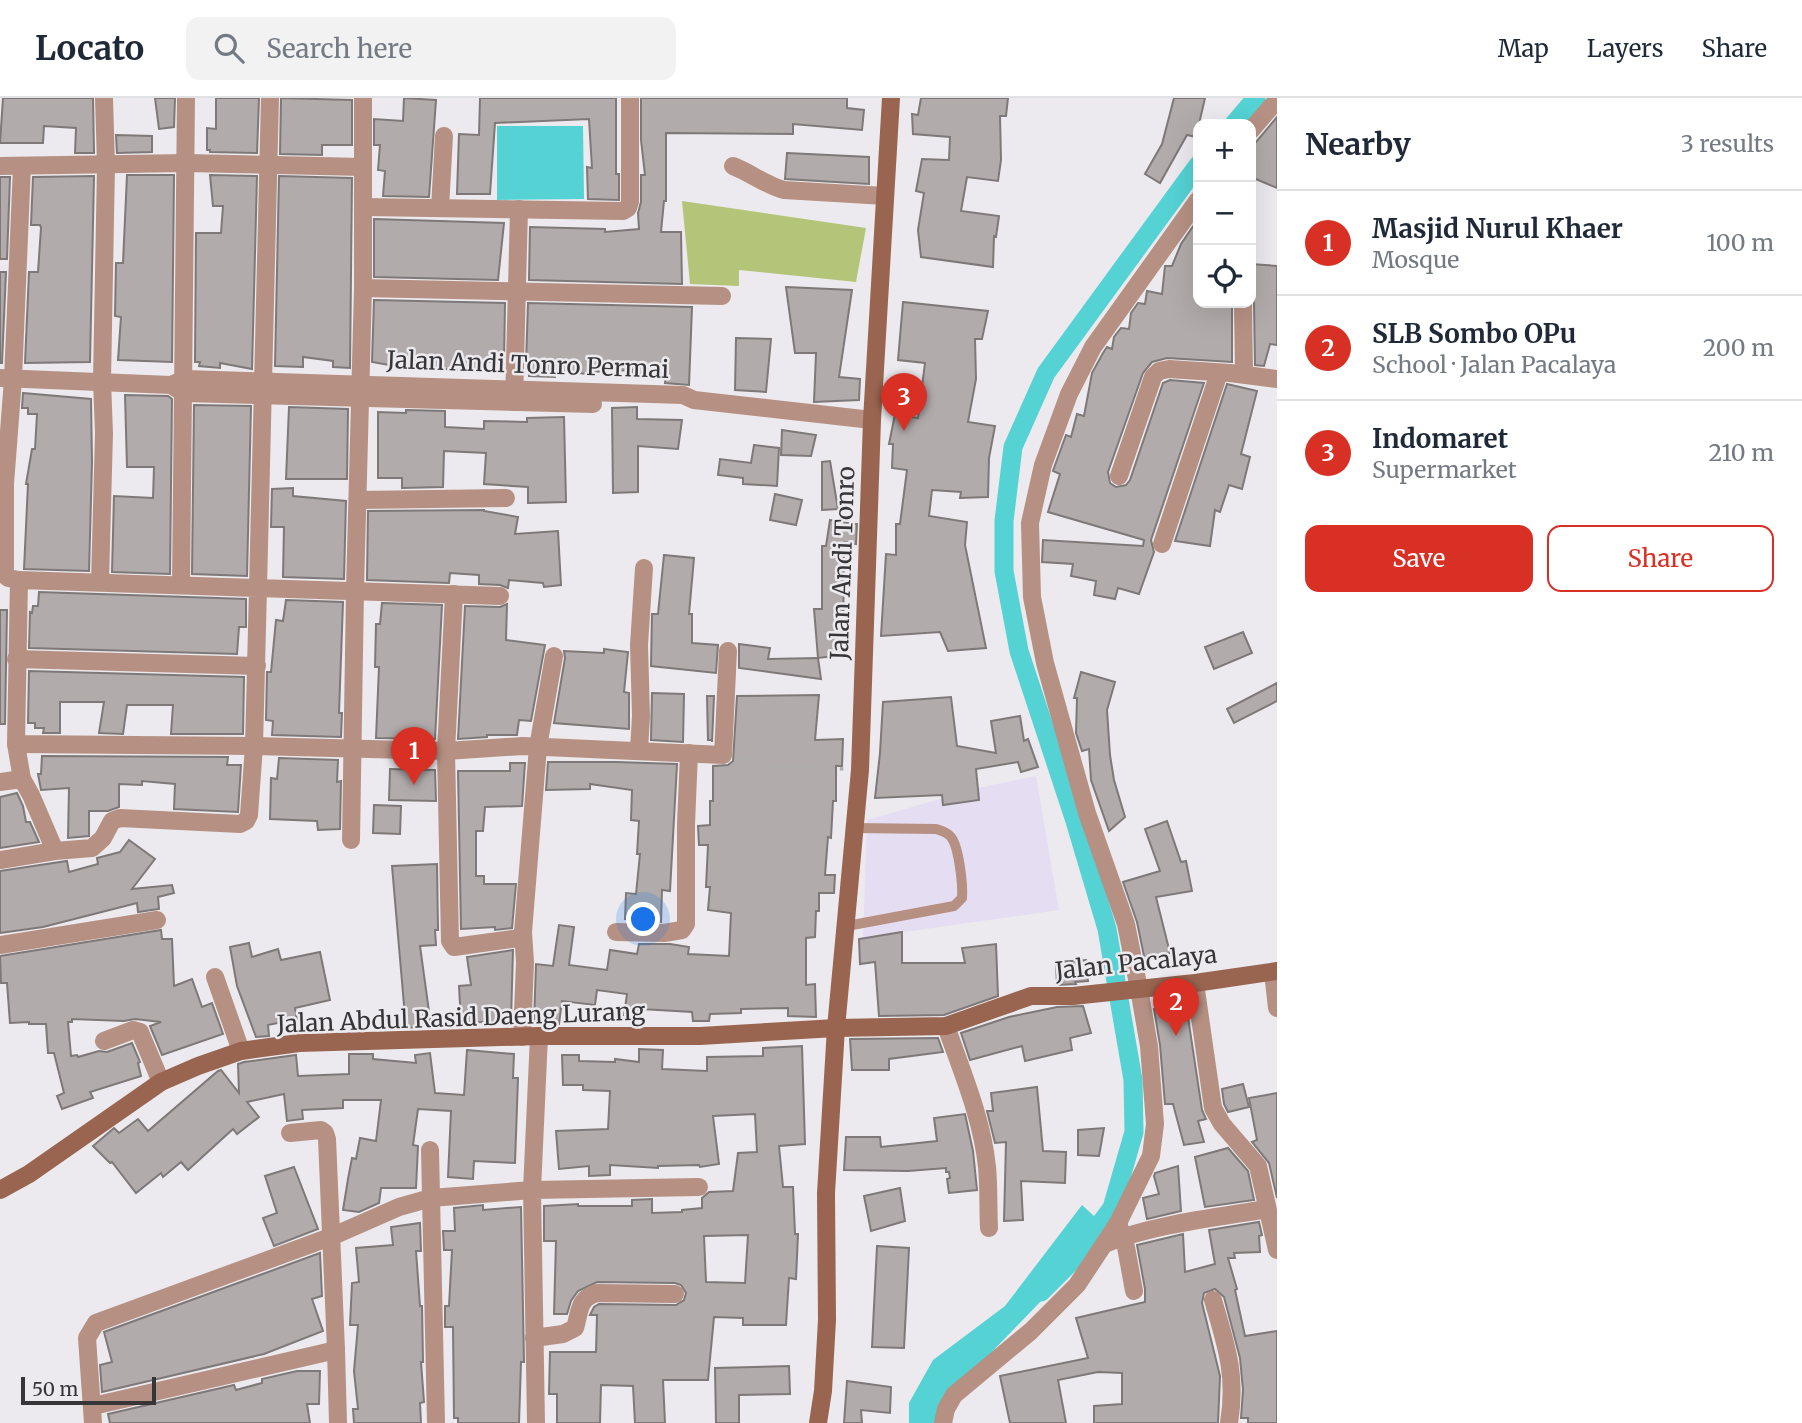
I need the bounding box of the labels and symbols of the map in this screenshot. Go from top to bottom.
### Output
street label: Jalan Andi Tonro Permai [385,344,670,385]
pin: 3 [881,373,927,431]
street label: Jalan Andi Tonro [824,466,861,661]
pin: 1 [391,727,437,785]
your location [626,902,660,936]
street label: Jalan Pacalaya [1052,939,1219,987]
pin: 2 [1153,978,1199,1036]
street label: Jalan Abdul Rasid Daeng Lurang [275,996,646,1039]
scale bar [21,1374,156,1406]

